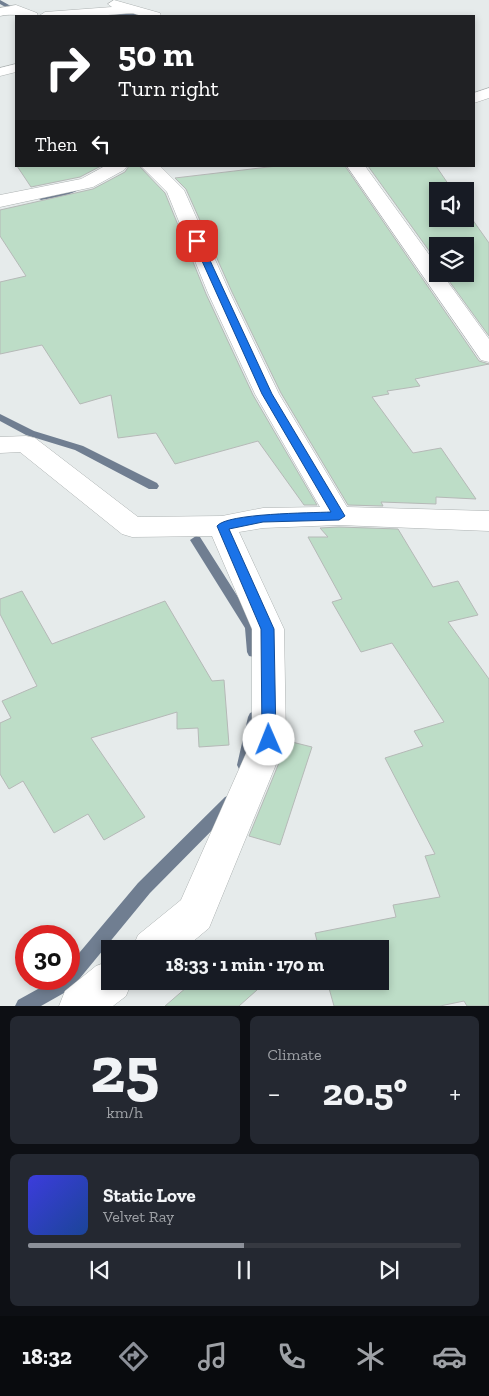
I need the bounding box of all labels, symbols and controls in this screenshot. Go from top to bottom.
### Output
text: 50 m [118,33,194,75]
icon: right [35,35,100,100]
text: Turn right [118,75,219,102]
icon: left [87,130,115,158]
text: Then [35,133,77,156]
map controls [429,182,474,282]
button: sound [429,182,474,227]
pin [176,220,218,262]
icon: arrive [183,227,211,255]
button: layers [429,237,474,282]
position arrow [242,713,294,765]
speed limit sign: 30 [15,925,80,990]
text: 18:33 · 1 min · 170 m [166,953,324,976]
text: 25 [90,1031,159,1109]
text: Climate [268,1045,322,1064]
text: 20.5° [323,1069,407,1115]
text: − [268,1077,281,1110]
text: + [449,1077,461,1110]
text: km/h [106,1103,143,1122]
text: Static Love [103,1184,196,1207]
text: Velvet Ray [103,1207,174,1226]
icon: previous [86,1256,114,1284]
icon: pause [230,1256,258,1284]
icon: next [375,1256,403,1284]
icon: directions [116,1339,151,1374]
icon: music [195,1339,230,1374]
icon: phone [274,1339,309,1374]
icon: climate [353,1339,388,1374]
icon: car [432,1339,467,1374]
text: 18:32 [22,1343,72,1370]

